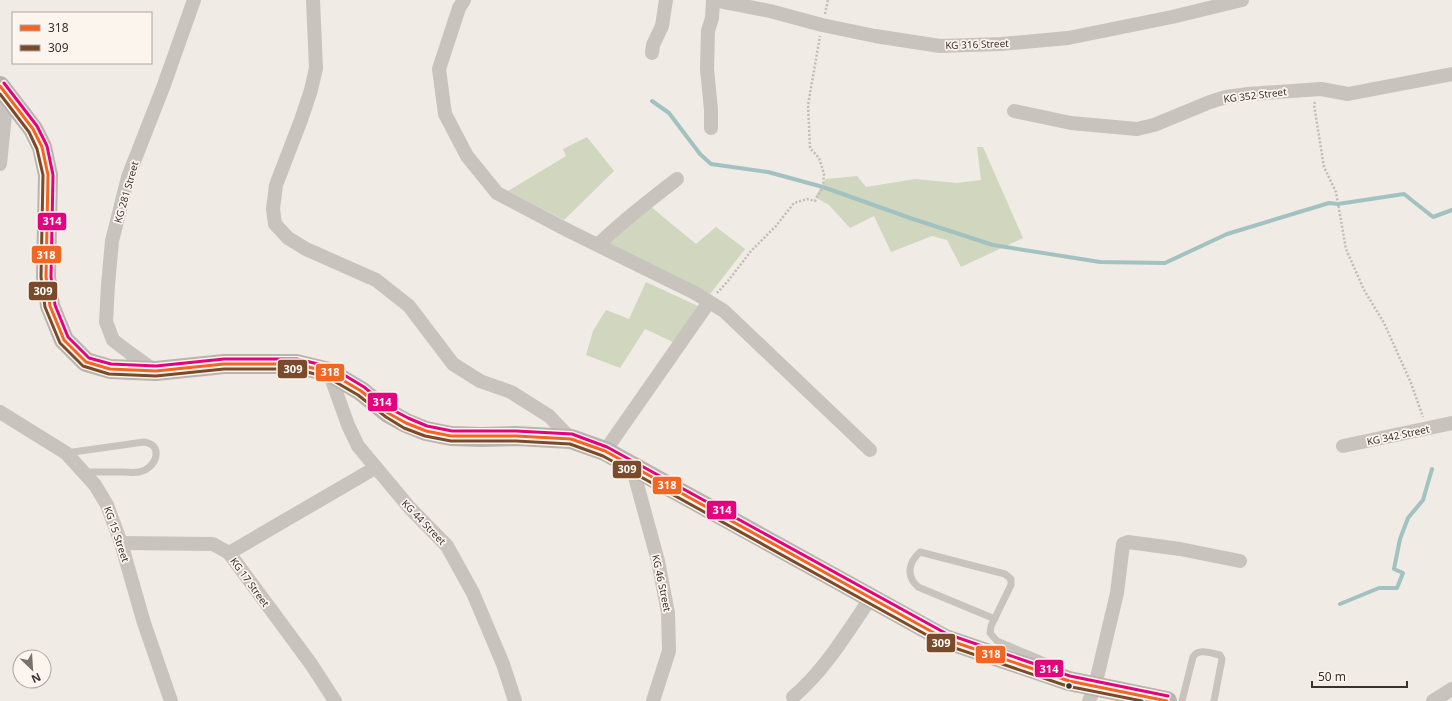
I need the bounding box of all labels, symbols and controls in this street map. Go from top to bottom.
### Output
legend [12,12,152,64]
text: 318 [48,19,69,36]
street label: KG 316 Street [945,36,1009,52]
text: 309 [48,39,69,56]
street label: KG 352 Street [1223,84,1288,106]
street label: KG 281 Street [111,159,142,224]
line badge: 314 [37,212,67,231]
text: 314 [43,213,62,228]
line badge: 318 [31,245,62,264]
text: 318 [37,247,55,262]
line badge: 309 [28,281,58,301]
text: 309 [34,283,52,298]
line badge: 309 [277,359,308,379]
text: 309 [284,361,302,376]
line badge: 318 [315,363,345,382]
text: 318 [321,364,339,379]
line badge: 314 [367,392,398,412]
text: 314 [373,394,392,409]
street label: KG 342 Street [1365,421,1431,448]
line badge: 309 [612,460,642,479]
text: 309 [618,461,636,476]
line badge: 318 [652,476,682,495]
text: 318 [658,477,676,492]
street label: KG 44 Street [399,496,449,548]
line badge: 314 [706,500,737,520]
text: 314 [713,502,732,517]
street label: KG 15 Street [101,504,133,564]
street label: KG 46 Street [649,553,675,613]
street label: KG 17 Street [227,554,273,610]
line badge: 309 [926,633,956,653]
text: 309 [932,635,950,650]
line badge: 318 [975,645,1006,664]
text: 318 [982,646,1000,661]
north arrow [12,649,52,689]
line badge: 314 [1034,659,1064,678]
text: 314 [1040,661,1059,676]
scale bar [1312,663,1407,689]
text: 50 m [1318,668,1346,685]
text: N [29,670,44,687]
unlabelled marker [1064,681,1074,691]

